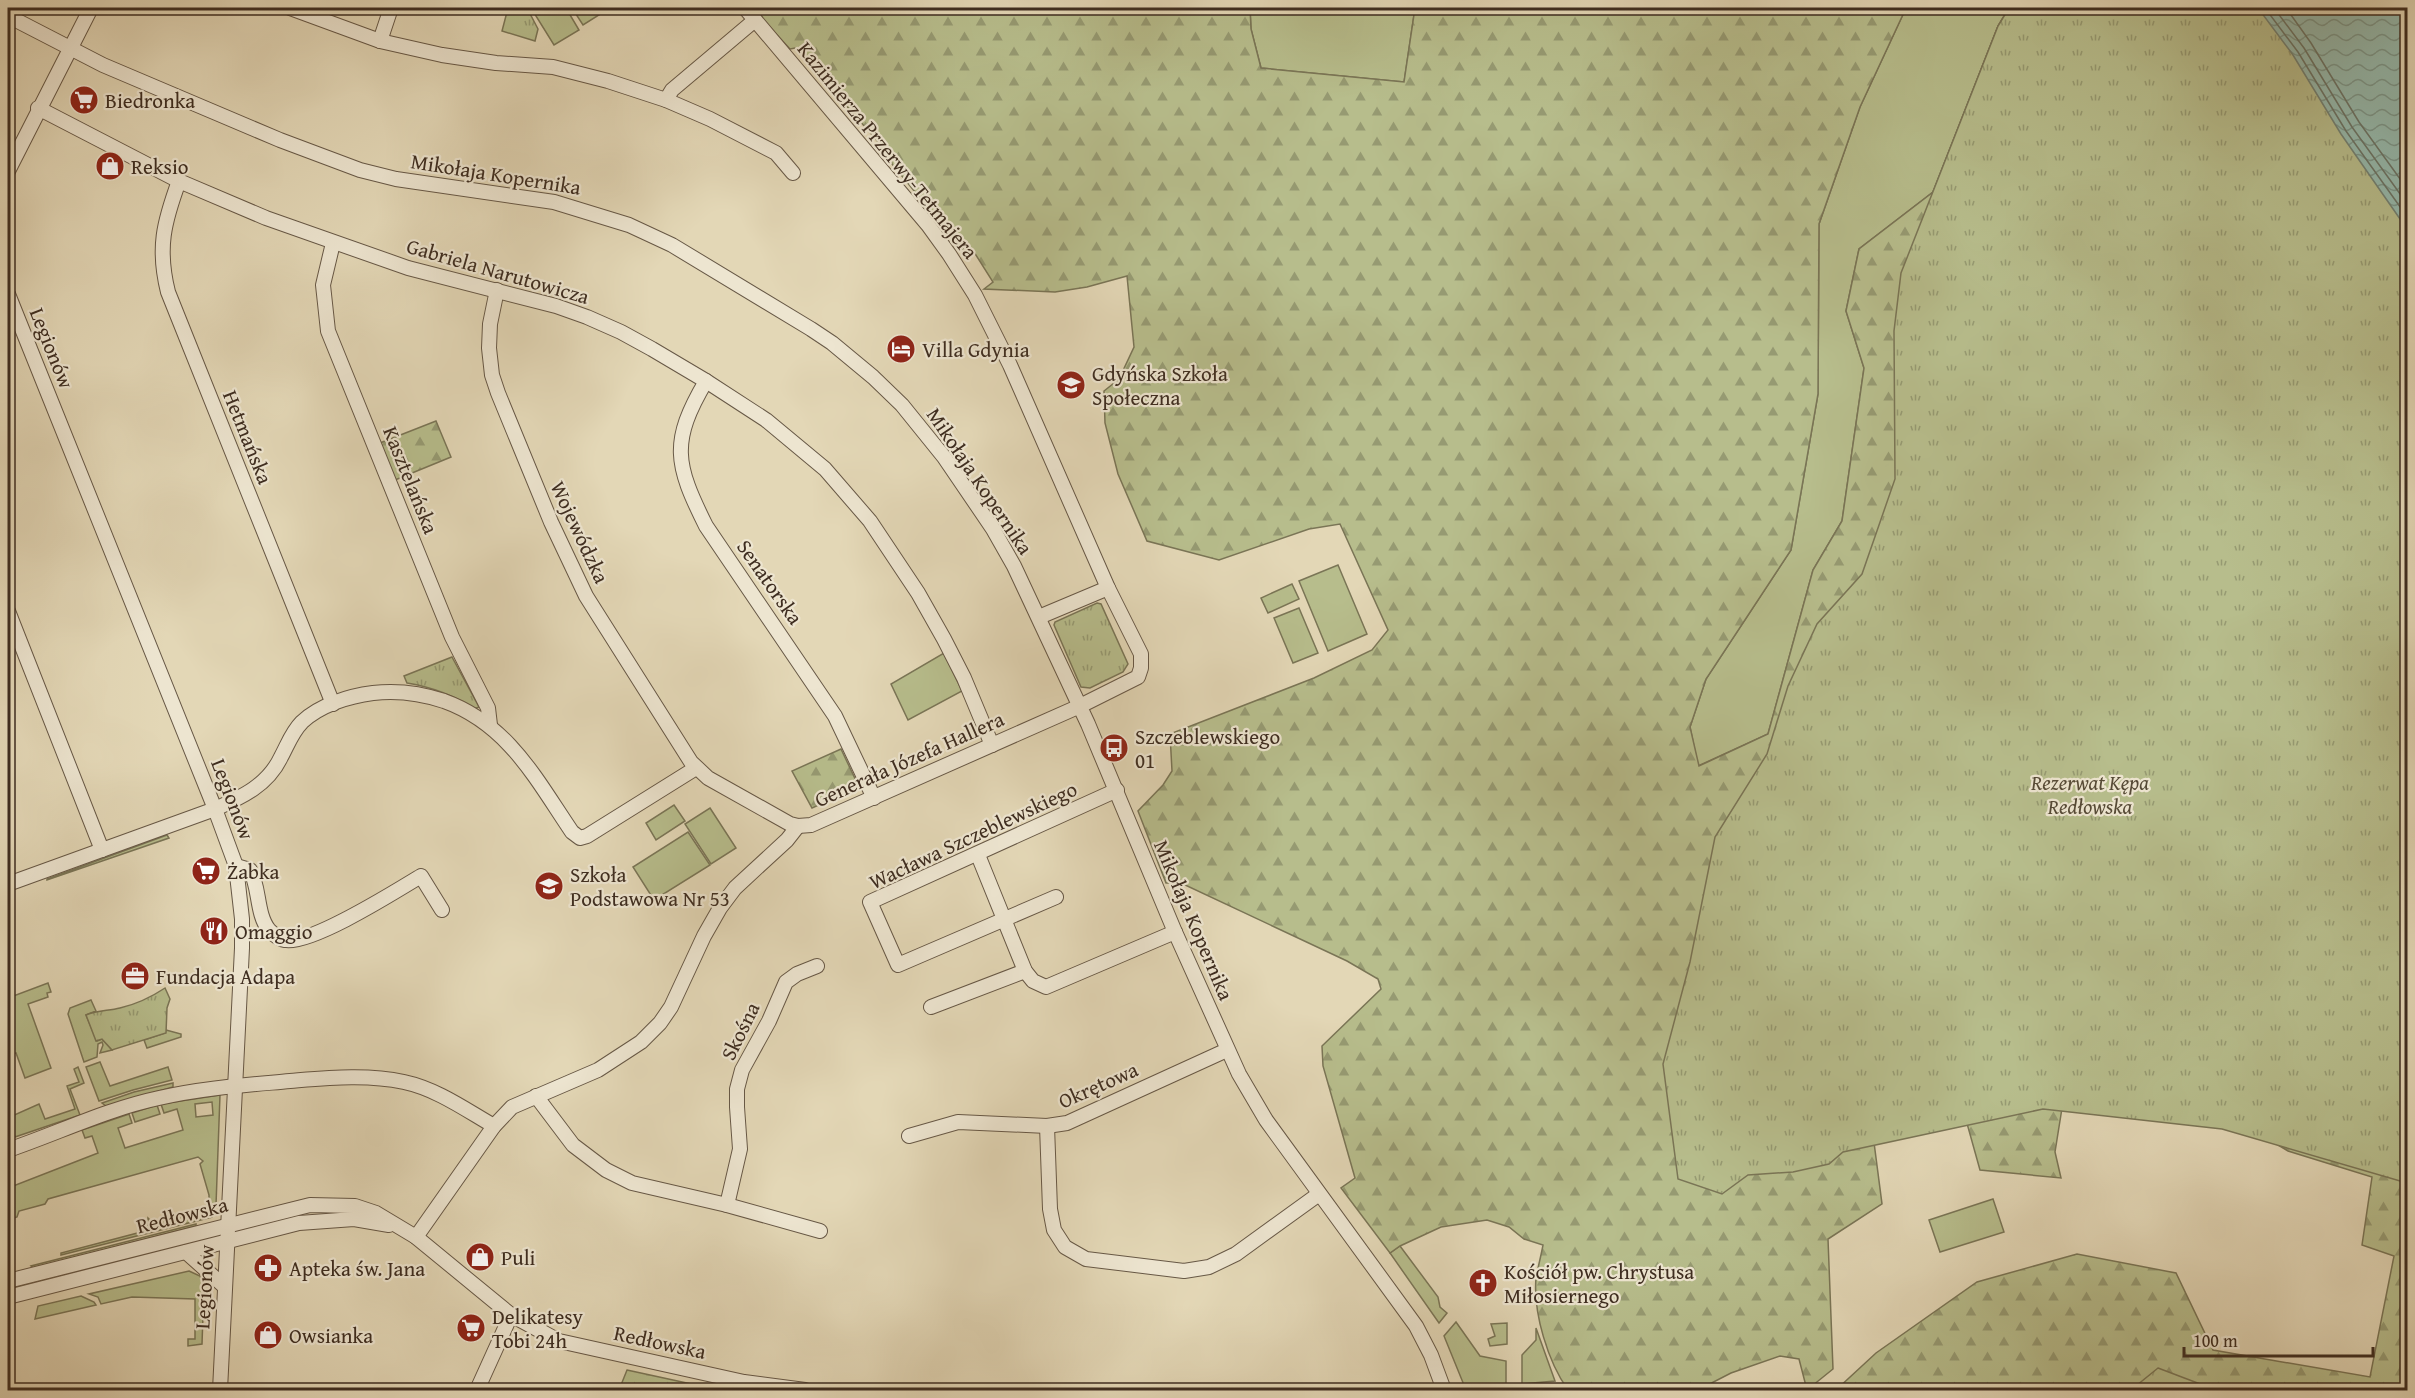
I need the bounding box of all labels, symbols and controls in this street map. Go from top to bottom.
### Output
street label: Kazimierza Przerwy-Tetmajera [790,35,986,266]
supermarket icon: Biedronka [68,84,100,116]
place label: Biedronka [105,85,195,116]
street label: Mikołaja Kopernika [409,145,583,203]
shop icon: Reksio [94,150,126,182]
place label: Reksio [131,151,189,182]
street label: Gabriela Narutowicza [403,230,593,312]
street label: Legionów [22,303,82,393]
hotel icon: Villa Gdynia [885,333,917,365]
place label: Villa Gdynia [922,334,1030,365]
place label: Gdyńska Szkoła Społeczna [1092,358,1228,413]
school or university icon: Gdyńska Szkoła Społeczna [1055,369,1087,401]
street label: Hetmańska [215,385,281,489]
street label: Mikołaja Kopernika [919,401,1041,561]
street label: Kasztelańska [375,421,447,539]
street label: Wojewódzka [543,476,617,588]
street label: Senatorska [729,533,811,631]
street label: Generała Józefa Hallera [809,703,1009,815]
place label: Szczeblewskiego 01 [1135,721,1280,776]
bus stop icon: Szczeblewskiego 01 [1098,732,1130,764]
street label: Legionów [203,754,263,844]
park label: Rezerwat Kępa Redłowska [2030,767,2149,822]
street label: Wacława Szczeblewskiego [864,773,1082,897]
street label: Mikołaja Kopernika [1146,835,1242,1005]
supermarket icon: Żabka [190,855,222,887]
place label: Żabka [227,856,280,887]
place label: Szkoła Podstawowa Nr 53 [570,859,730,914]
school or university icon: Szkoła Podstawowa Nr 53 [533,870,565,902]
restaurant icon: Omaggio [198,915,230,947]
place label: Omaggio [235,916,312,947]
office icon: Fundacja Adapa [119,960,151,992]
place label: Fundacja Adapa [156,961,295,992]
street label: Skośna [713,997,767,1065]
street label: Okrętowa [1053,1054,1143,1116]
street label: Redłowska [133,1189,231,1241]
shop icon: Puli [464,1241,496,1273]
place label: Puli [501,1242,536,1273]
street label: Legionów [186,1244,222,1330]
pharmacy icon: Apteka św. Jana [252,1252,284,1284]
place label: Apteka św. Jana [289,1253,425,1284]
place label: Kościół pw. Chrystusa Miłosiernego [1504,1256,1694,1311]
church icon: Kościół pw. Chrystusa Miłosiernego [1467,1267,1499,1299]
place label: Delikatesy Tobi 24h [492,1301,584,1356]
supermarket icon: Delikatesy Tobi 24h [455,1312,487,1344]
street label: Redłowska [611,1317,709,1367]
shop icon: Owsianka [252,1319,284,1351]
place label: Owsianka [289,1320,373,1351]
scale bar [2184,1320,2373,1358]
text: 100 m [2193,1327,2238,1354]

